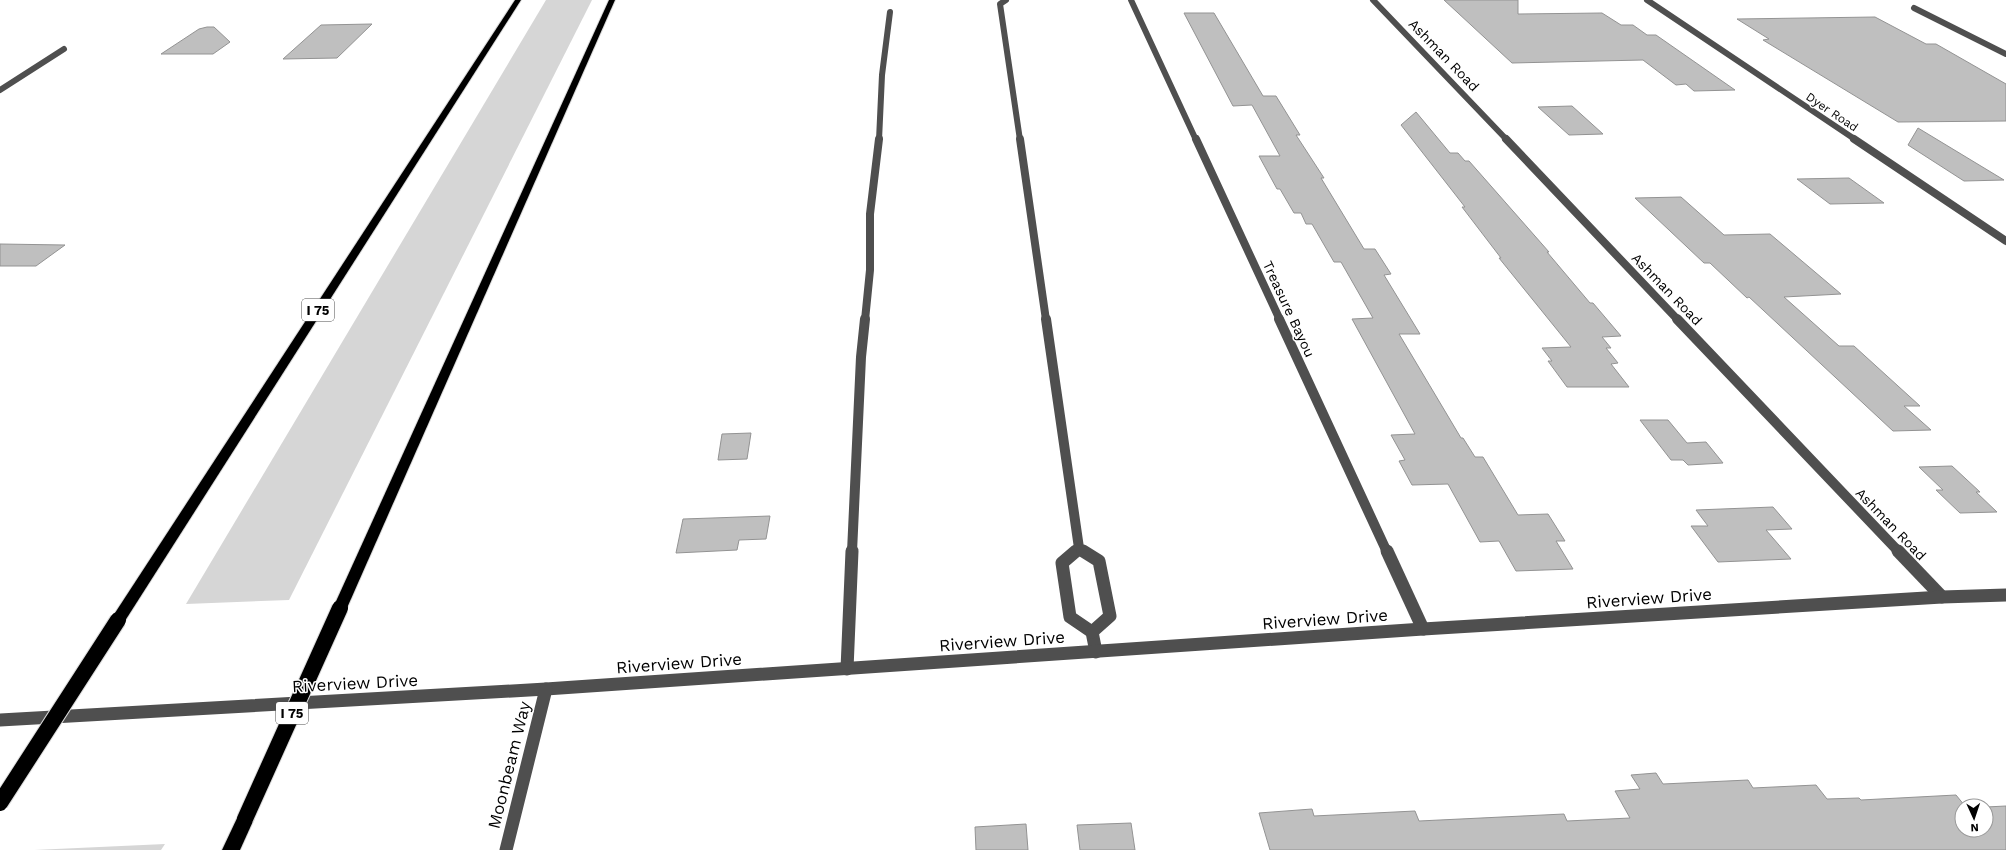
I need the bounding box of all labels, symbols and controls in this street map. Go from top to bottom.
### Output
street label: Ashman Road [1406,16,1482,94]
street label: Dyer Road [1803,89,1861,135]
street label: Ashman Road [1629,250,1705,328]
street label: Treasure Bayou [1260,258,1318,360]
road number: I 75 [302,299,334,321]
street label: Ashman Road [1853,485,1929,563]
street label: Riverview Drive [1585,584,1713,612]
street label: Riverview Drive [1261,605,1389,633]
street label: Riverview Drive [938,627,1066,655]
street label: Riverview Drive [615,649,743,677]
street label: Riverview Drive [291,670,419,696]
street label: Moonbeam Way [484,699,535,831]
road number: I 75 [276,702,308,724]
north arrow [1954,798,1994,838]
text: N [1970,821,1979,834]

